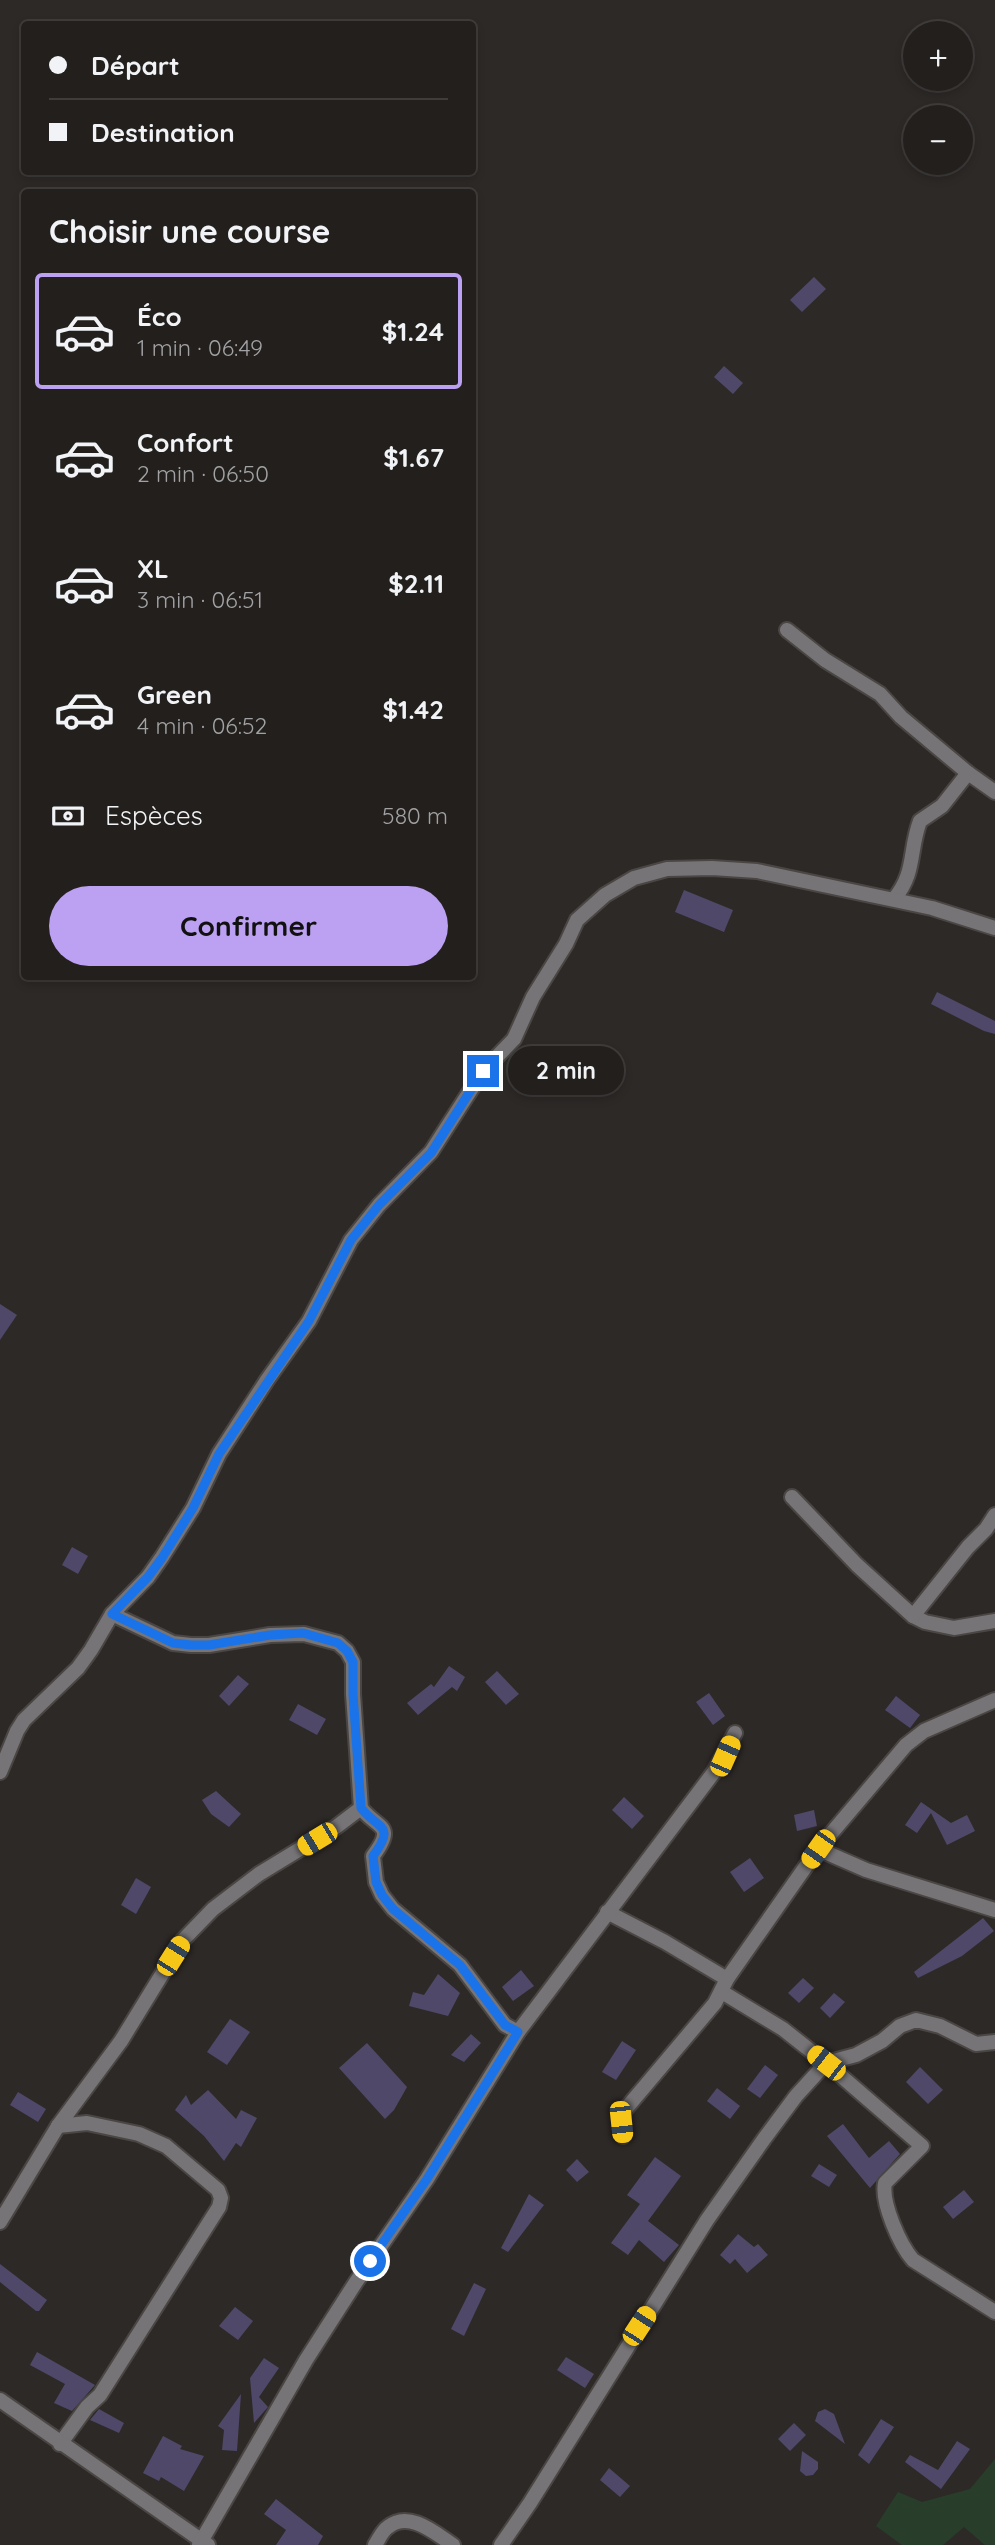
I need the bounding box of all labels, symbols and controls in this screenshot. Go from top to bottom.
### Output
map controls [903,21,973,175]
button: + [903,21,973,91]
text: Départ [91,49,180,82]
button: − [903,105,973,175]
text: Destination [91,116,235,149]
text: Choisir une course [49,211,330,251]
icon: car [53,300,116,363]
text: Éco [137,300,182,333]
text: $1.24 [382,315,444,348]
text: 1 min · 06:49 [137,333,263,362]
icon: car [53,426,116,489]
text: Confort [137,426,234,459]
text: $1.67 [383,441,444,474]
text: 2 min · 06:50 [137,459,269,488]
icon: car [53,552,116,615]
text: XL [137,552,169,585]
text: $2.11 [388,567,444,600]
text: 3 min · 06:51 [137,585,263,614]
icon: car [53,678,116,741]
text: Green [137,678,212,711]
text: $1.42 [383,693,444,726]
text: 4 min · 06:52 [137,711,267,740]
icon: cash [49,797,87,835]
text: Espèces [105,799,203,832]
text: 580 m [382,801,448,830]
button: Confirmer [49,886,448,966]
callout: 2 min [508,1046,623,1096]
route end [467,1055,499,1087]
text: 2 min [536,1056,596,1085]
car [707,1733,744,1779]
car [294,1819,341,1859]
car [798,1826,839,1872]
car [153,1933,194,1979]
car [803,2042,850,2084]
car [609,2100,634,2144]
route start [354,2245,386,2277]
car [619,2303,660,2349]

